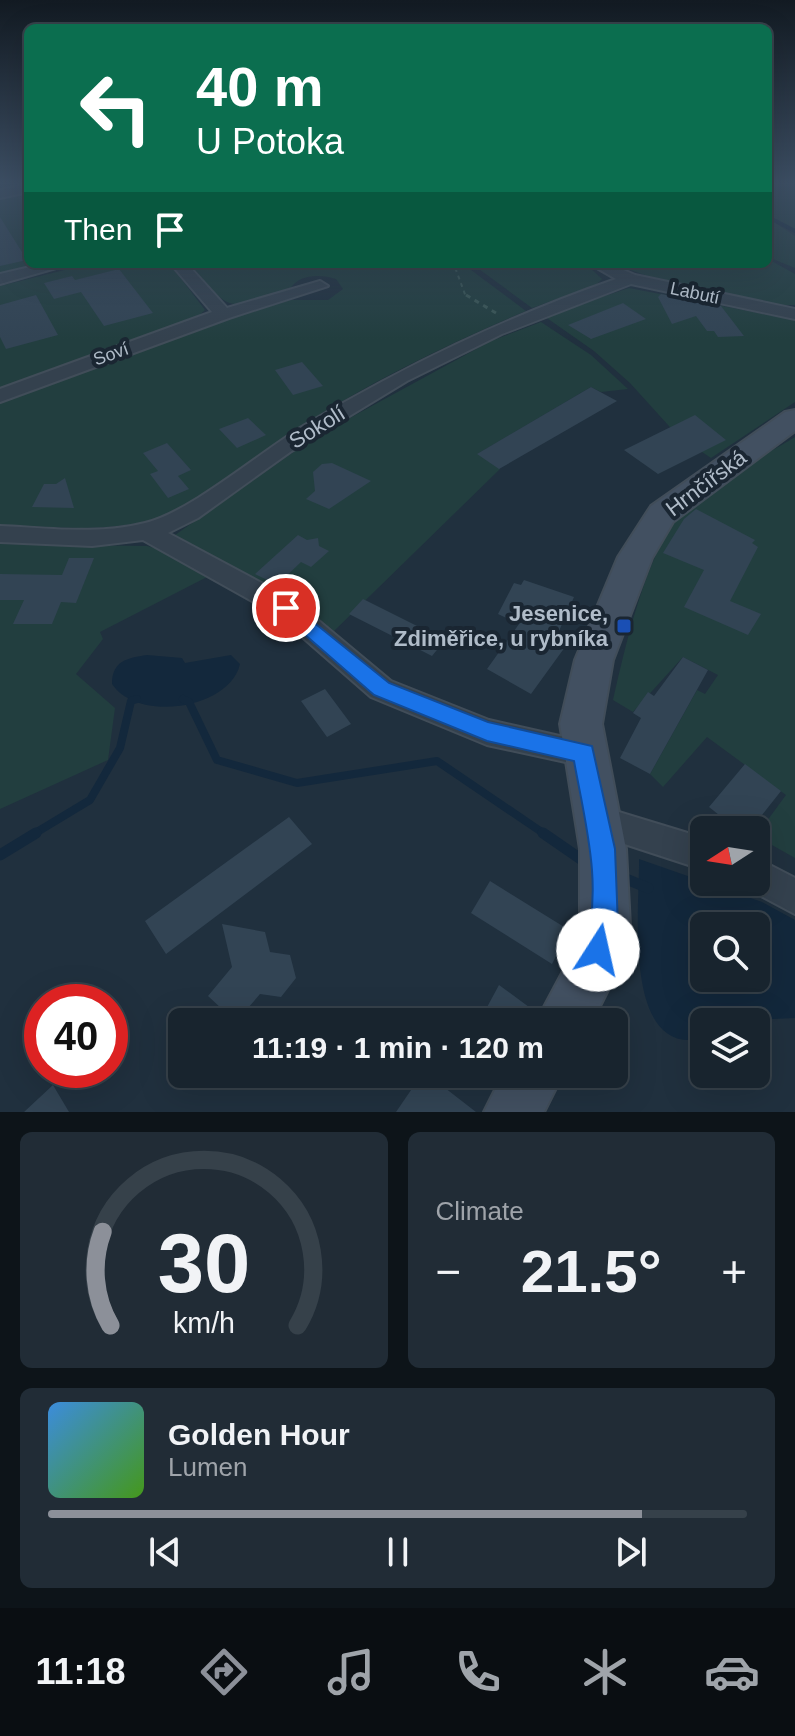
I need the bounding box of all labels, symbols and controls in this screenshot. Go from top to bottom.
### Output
text: 40 m [196,55,324,118]
icon: left [64,56,168,160]
text: U Potoka [196,121,344,162]
icon: arrive [148,208,192,252]
text: Then [64,213,132,246]
street label: Labutí [668,278,722,308]
street label: Soví [91,338,131,370]
street label: Sokolí [284,400,350,454]
street label: Hrnčířská [661,444,752,521]
pin [252,574,320,642]
icon: arrive [264,586,308,630]
place label: Jesenice, Zdiměřice, u rybníka [394,601,609,651]
marker: Jesenice, Zdiměřice, u rybníka [615,617,633,635]
north arrow [690,816,770,896]
map controls [690,816,770,1088]
position arrow [556,908,640,992]
button: search [690,912,770,992]
speed limit sign: 40 [24,984,128,1088]
button: layers [690,1008,770,1088]
text: 11:19 · 1 min · 120 m [252,1031,544,1064]
text: Climate [436,1196,524,1226]
text: 30 [157,1217,250,1310]
text: 21.5° [521,1238,662,1305]
text: − [436,1247,461,1296]
text: + [721,1247,747,1296]
text: km/h [173,1307,235,1339]
text: Golden Hour [168,1418,350,1451]
text: Lumen [168,1452,248,1482]
icon: previous [143,1530,187,1574]
icon: pause [376,1530,420,1574]
icon: next [609,1530,653,1574]
icon: directions [196,1644,252,1700]
icon: music [323,1644,379,1700]
icon: phone [450,1644,506,1700]
icon: climate [577,1644,633,1700]
icon: car [704,1644,760,1700]
text: 11:18 [35,1651,126,1692]

